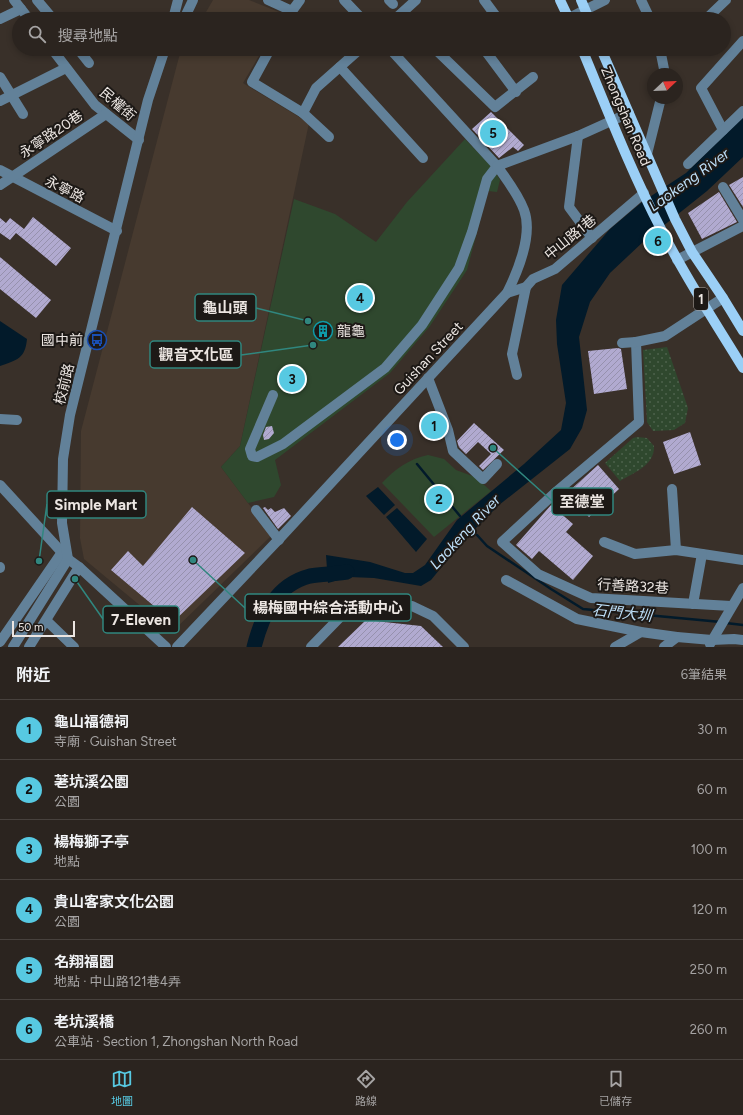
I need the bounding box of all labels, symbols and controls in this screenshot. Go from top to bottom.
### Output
search box [12,12,731,56]
icon: search [26,23,48,45]
text: 搜尋地點 [58,27,118,45]
street label: Zhongshan Road [597,64,654,168]
north arrow [647,68,683,104]
street label: 民權街 [96,84,139,125]
street label: 永寧路20巷 [16,107,86,162]
pin: 5 [480,118,506,148]
water label: Laokeng River [645,144,734,215]
street label: 永寧路 [42,172,87,207]
street label: 中山路1巷 [541,211,600,263]
pin: 6 [645,226,671,256]
pin: 4 [347,283,373,313]
road number: 1 [694,288,708,310]
callout: 龜山頭 [195,294,256,321]
text: 龜山頭 [202,299,248,317]
street label: Guishan Street [390,318,467,398]
building icon: 龍龜 [312,320,334,342]
place label: 龍龜 [337,323,365,340]
bus stop icon: 國中前 [86,329,108,351]
place label: 國中前 [41,332,83,349]
callout: 觀音文化區 [150,341,241,368]
text: 觀音文化區 [158,346,234,364]
street label: 校前路 [51,362,78,407]
pin: 3 [279,364,305,394]
pin: 1 [421,411,447,441]
your location [387,430,407,450]
pin: 2 [426,484,452,514]
callout: 至德堂 [552,488,613,515]
water label: Laokeng River [426,490,505,573]
callout: Simple Mart [47,491,146,518]
text: 至德堂 [559,493,605,511]
text: Simple Mart [54,496,138,514]
street label: 行善路32巷 [597,576,669,597]
callout: 楊梅國中綜合活動中心 [245,594,411,621]
text: 楊梅國中綜合活動中心 [253,599,403,617]
water label: 石門大圳 [591,601,655,625]
callout: 7-Eleven [103,606,179,633]
text: 7-Eleven [111,611,171,629]
scale bar [12,619,75,638]
text: 50 m [18,621,43,634]
text: 附近 [16,665,50,685]
text: 6筆結果 [681,667,727,682]
text: 龜山福德祠 [54,713,129,731]
text: 1 [26,722,32,737]
text: 30 m [697,722,727,737]
text: 寺廟 · Guishan Street [54,734,177,749]
text: 荖坑溪公園 [54,773,129,791]
text: 2 [25,782,33,797]
text: 60 m [697,782,727,797]
text: 公園 [54,794,80,809]
text: 楊梅獅子亭 [54,833,129,851]
text: 3 [25,842,33,857]
text: 100 m [691,842,727,857]
text: 地點 [54,854,80,869]
text: 貴山客家文化公園 [54,893,174,911]
text: 4 [25,902,33,917]
text: 120 m [692,902,727,917]
text: 公園 [54,914,80,929]
text: 名翔福園 [54,953,114,971]
text: 5 [25,962,33,977]
text: 250 m [690,962,727,977]
text: 地點 · 中山路121巷4弄 [54,974,181,989]
text: 老坑溪橋 [54,1013,114,1031]
text: 6 [25,1022,33,1037]
text: 260 m [690,1022,727,1037]
text: 公車站 · Section 1, Zhongshan North Road [54,1034,298,1049]
tab: 地圖 [111,1068,133,1108]
tab: 路線 [355,1068,377,1108]
tab: 已儲存 [599,1068,632,1108]

